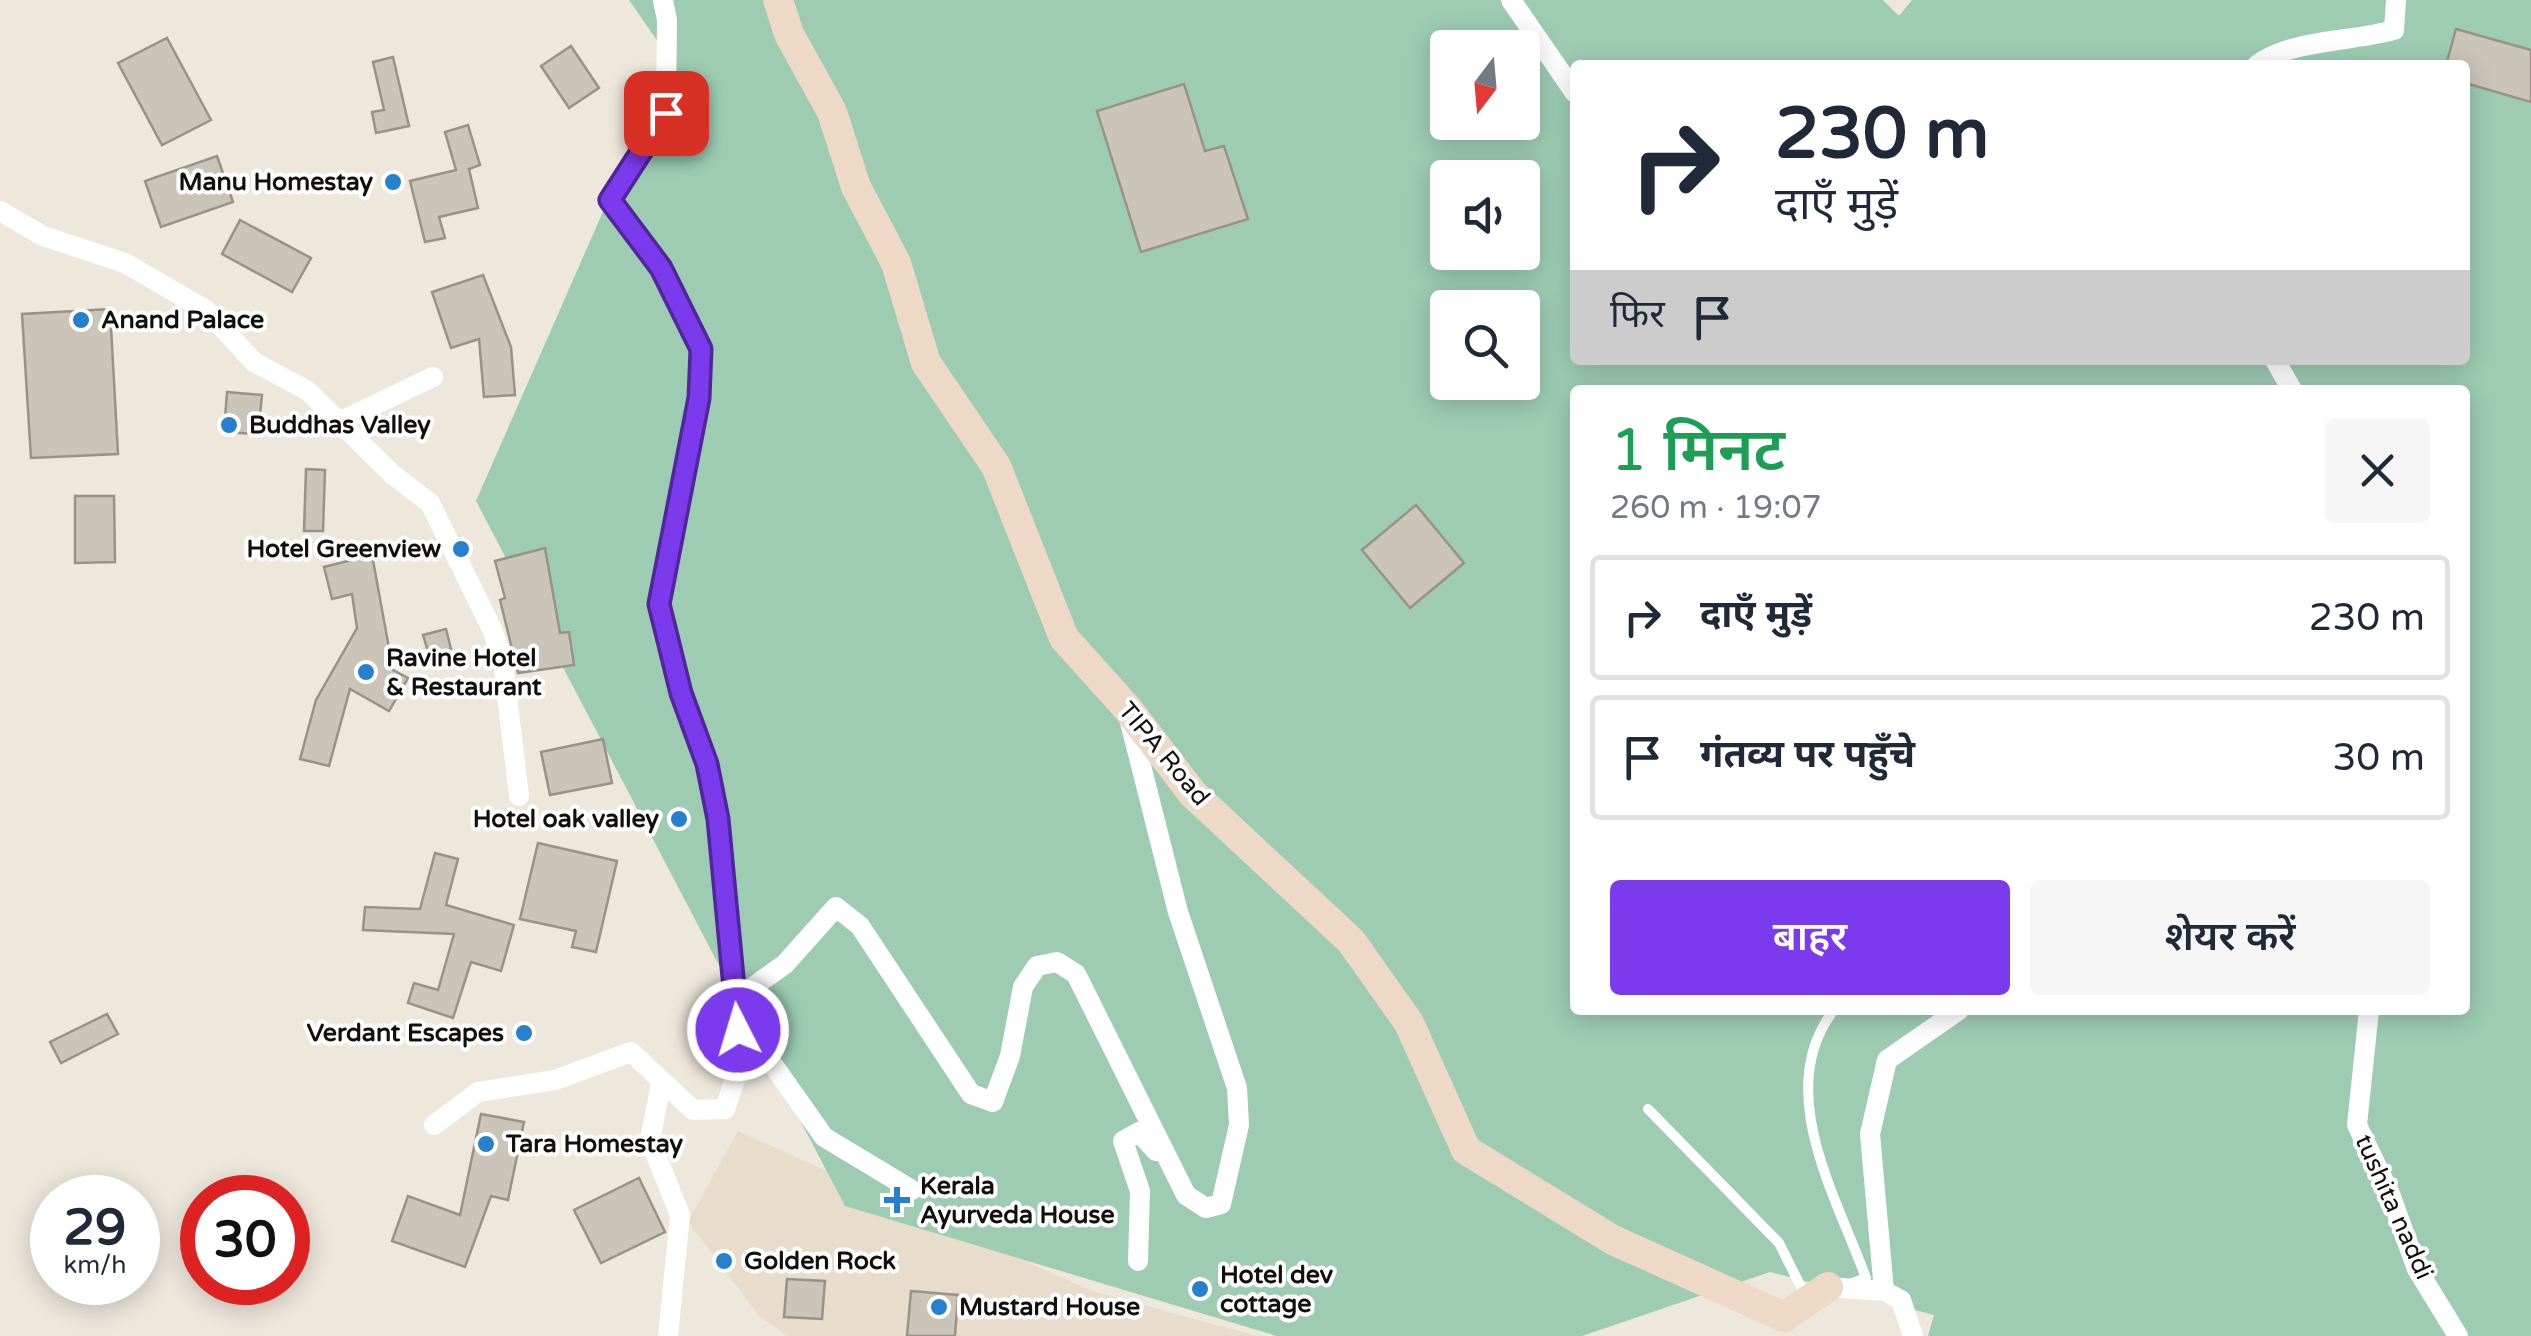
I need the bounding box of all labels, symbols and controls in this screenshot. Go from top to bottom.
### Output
north arrow [1430,30,1540,140]
map controls [1430,30,1540,400]
pin [624,71,709,156]
icon: arrive [639,86,694,141]
text: 230 m [1775,93,1989,177]
icon: right [1610,100,1740,230]
button: sound [1430,160,1540,270]
place label: Manu Homestay [178,167,374,197]
marker: Manu Homestay [382,171,404,193]
text: दाएँ मुड़ें [1775,178,1898,232]
button: search [1430,290,1540,400]
icon: arrive [1685,290,1740,345]
text: फिर [1610,292,1665,338]
place label: Anand Palace [101,305,264,335]
marker: Anand Palace [70,309,92,331]
place label: Buddhas Valley [249,410,431,440]
marker: Buddhas Valley [218,414,240,436]
text: 1 मिनट [1610,415,1785,487]
button: close [2325,418,2430,523]
text: 260 m · 19:07 [1610,489,1822,527]
place label: Hotel Greenview [246,534,441,564]
marker: Hotel Greenview [450,538,472,560]
icon: right [1615,590,1670,645]
text: दाएँ मुड़ें [1700,592,1812,638]
text: 230 m [2309,595,2425,641]
place label: Ravine Hotel & Restaurant [386,643,542,702]
marker: Ravine Hotel & Restaurant [355,661,377,683]
street label: TIPA Road [1112,696,1216,812]
icon: arrive [1615,730,1670,785]
text: गंतव्य पर पहुँचे [1700,732,1915,778]
text: 30 m [2333,735,2425,781]
place label: Hotel oak valley [473,804,660,834]
marker: Hotel oak valley [668,808,690,830]
button: बाहर [1610,880,2010,995]
button: शेयर करें [2030,880,2430,995]
position arrow [686,978,790,1082]
place label: Verdant Escapes [307,1018,504,1048]
marker: Verdant Escapes [513,1022,535,1044]
place label: Tara Homestay [505,1129,684,1159]
street label: tushita naddi [2349,1130,2439,1284]
marker: Tara Homestay [475,1133,497,1155]
place label: Kerala Ayurveda House [920,1171,1115,1230]
speed limit sign: 30 [180,1175,310,1305]
marker: Kerala Ayurveda House [884,1187,910,1213]
text: 29 [64,1198,126,1258]
place label: Golden Rock [744,1246,896,1276]
text: km/h [64,1250,126,1280]
marker: Golden Rock [713,1250,735,1272]
place label: Hotel dev cottage [1220,1260,1334,1319]
marker: Hotel dev cottage [1189,1278,1211,1300]
place label: Mustard House [959,1292,1140,1322]
marker: Mustard House [928,1296,950,1318]

